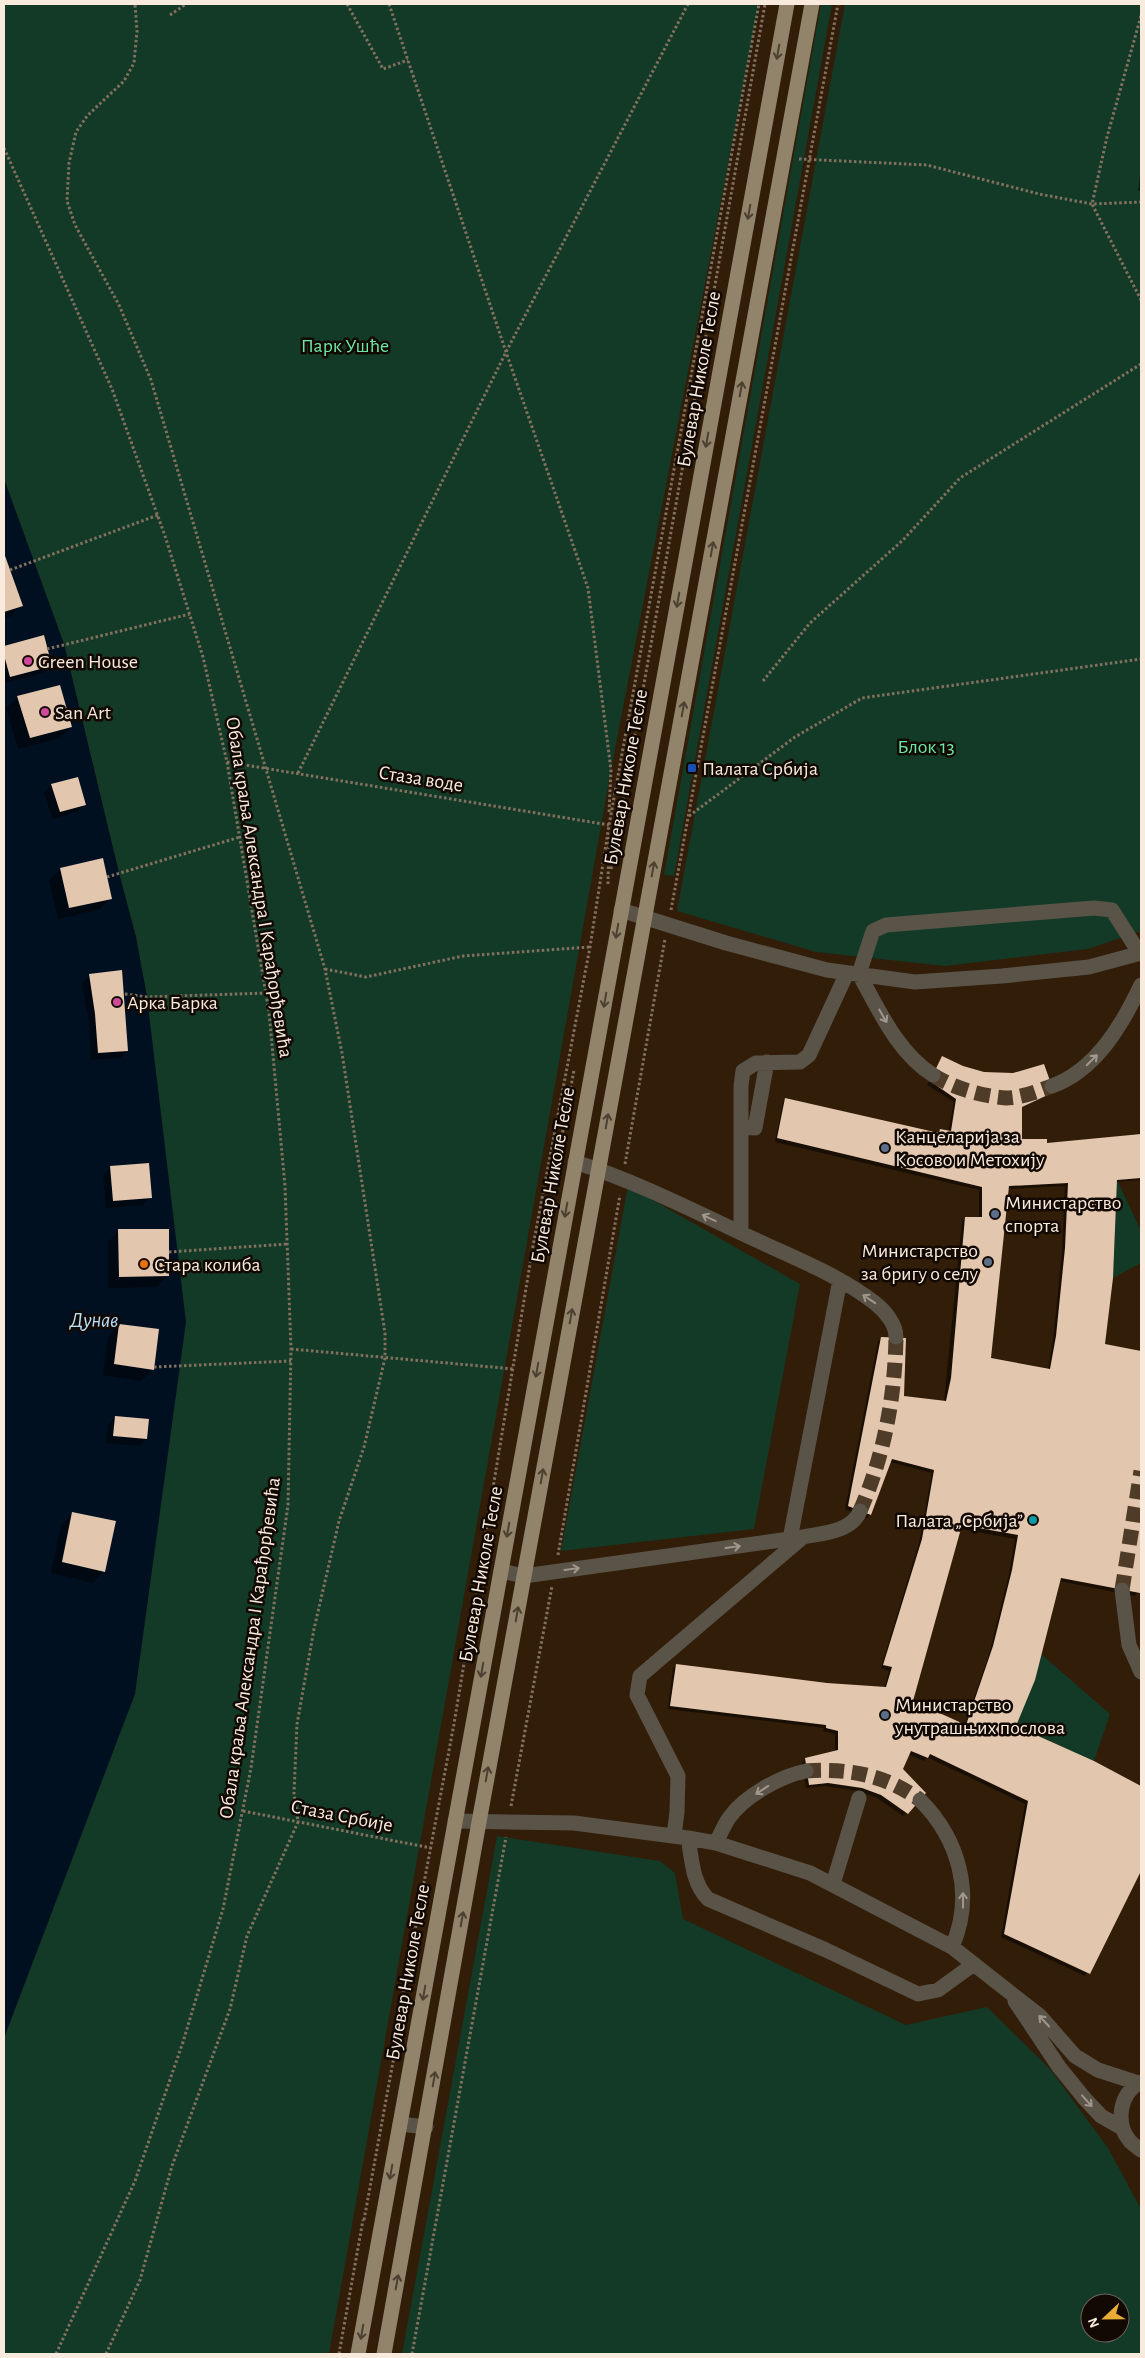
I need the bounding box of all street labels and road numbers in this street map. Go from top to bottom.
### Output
street label: Булевар Николе Тесле [674,290,724,469]
street label: Булевар Николе Тесле [601,688,651,867]
street label: Обала краља Александра I Карађорђевића [222,715,296,1059]
street label: Стаза воде [377,762,465,796]
street label: Булевар Николе Тесле [528,1086,578,1265]
street label: Обала краља Александра I Карађорђевића [216,1476,284,1820]
street label: Булевар Николе Тесле [456,1485,506,1664]
street label: Стаза Србије [289,1796,395,1836]
street label: Булевар Николе Тесле [383,1883,433,2062]

